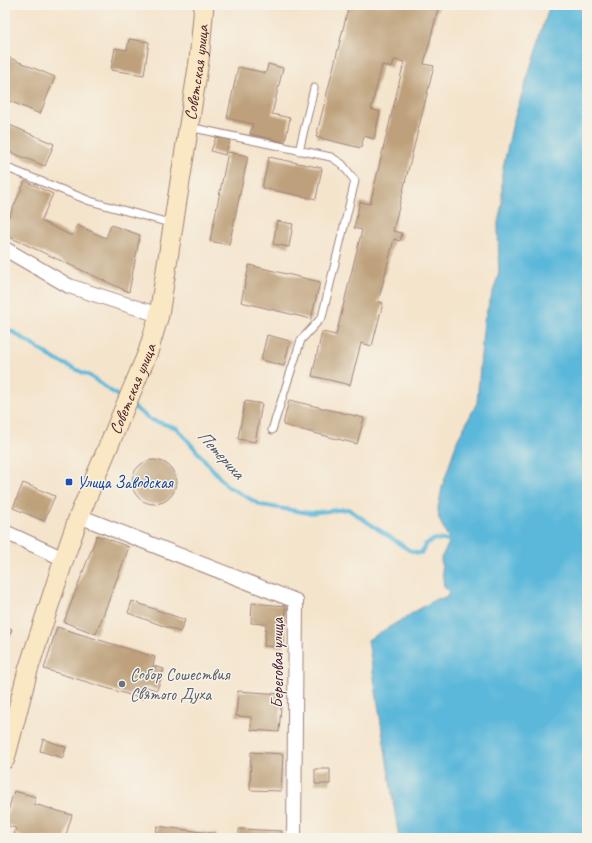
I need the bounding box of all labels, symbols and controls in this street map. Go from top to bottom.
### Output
street label: Советская улица [179,22,213,122]
street label: Советская улица [104,340,161,437]
water label: Петериха [193,425,251,485]
place label: Улица Заводская [77,472,174,493]
marker: Улица Заводская [64,477,74,487]
street label: Береговая улица [267,617,288,708]
place label: Собор Сошествия Святого Духа [130,664,231,705]
marker: Собор Сошествия Святого Духа [117,679,127,689]

